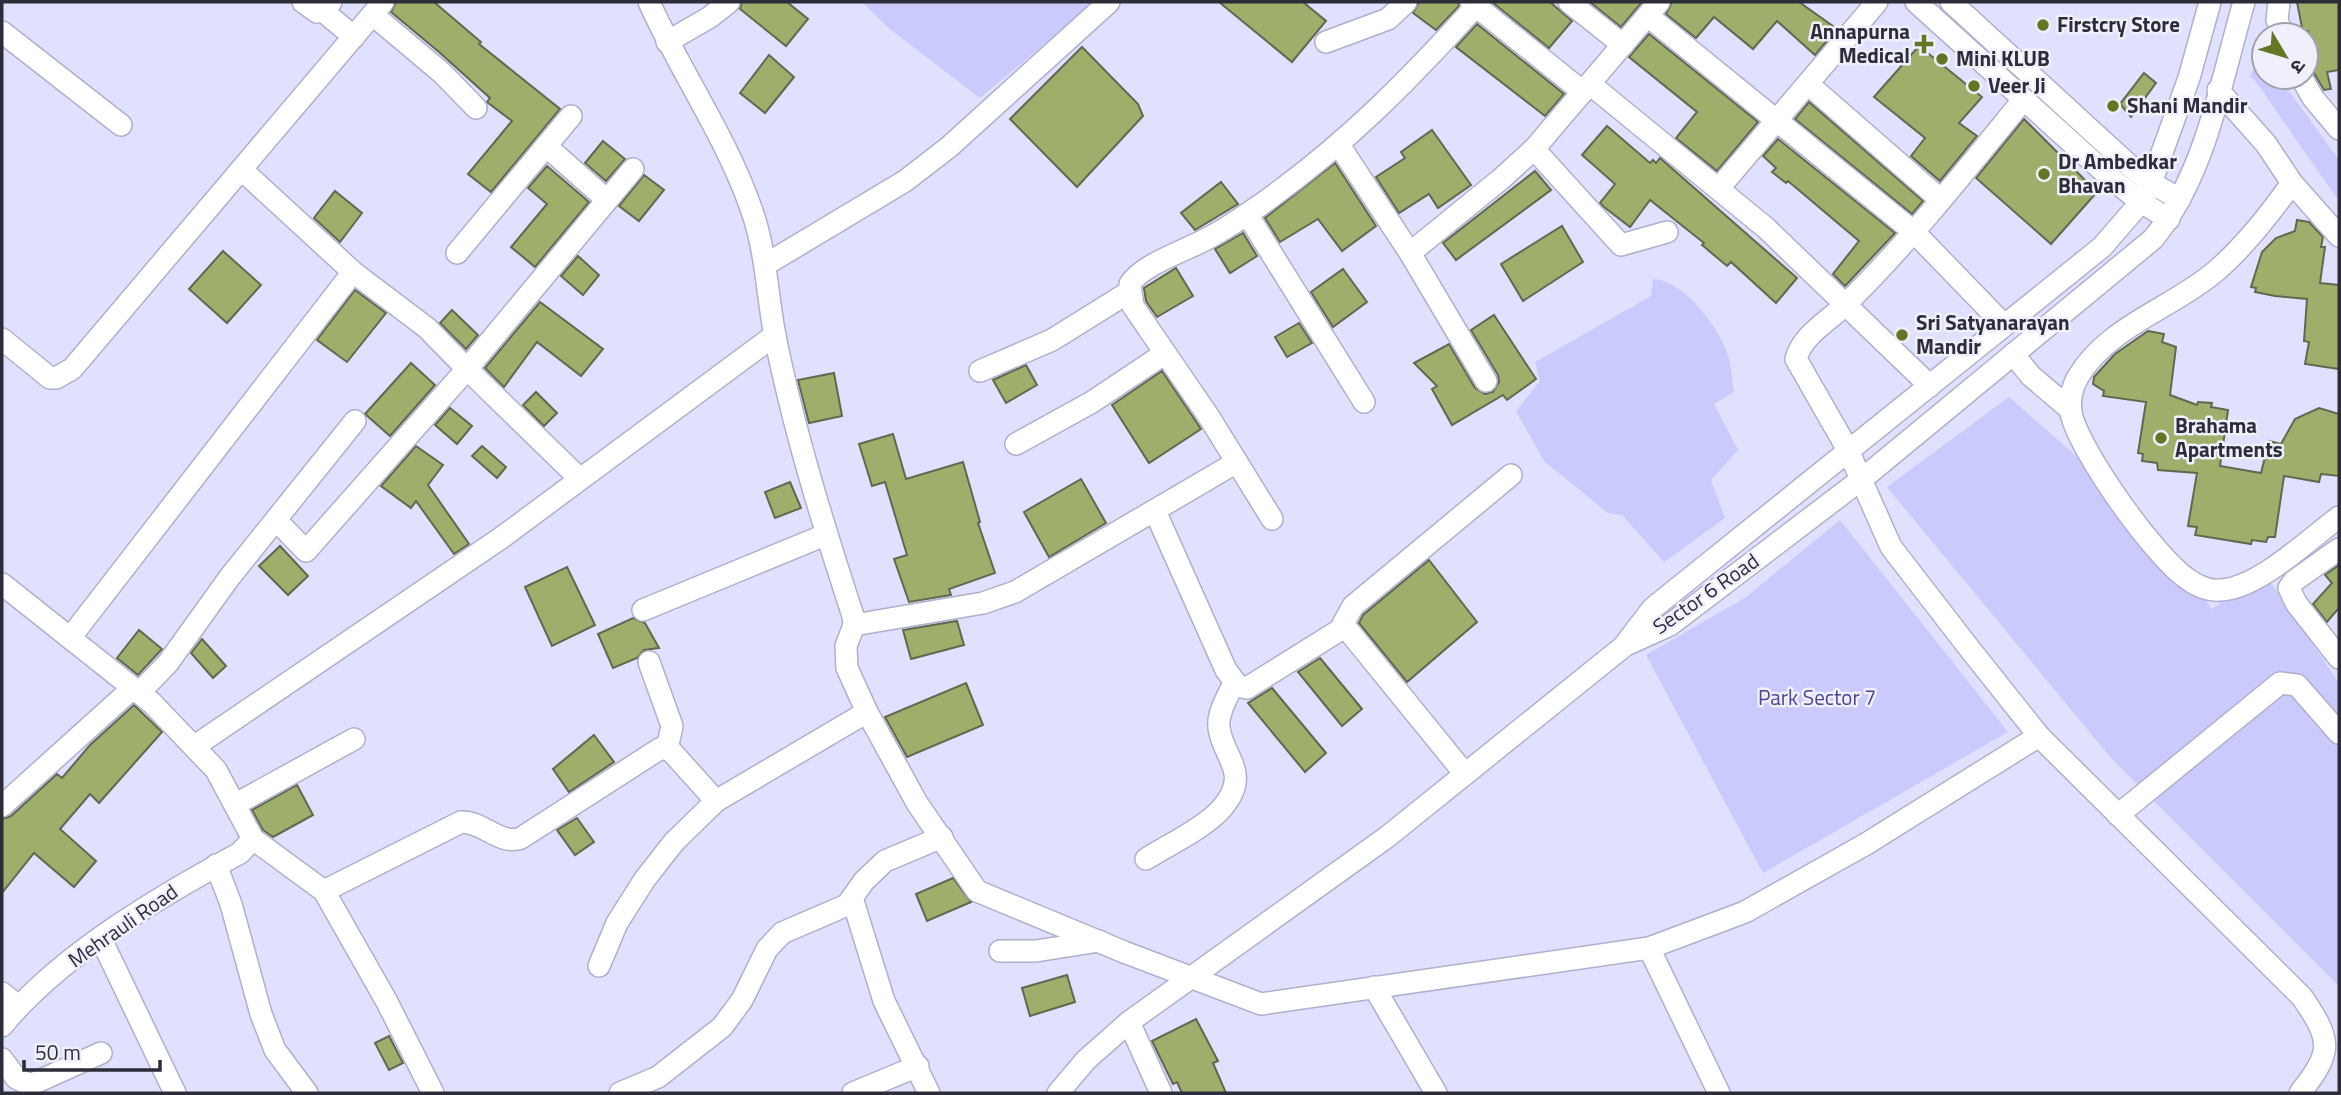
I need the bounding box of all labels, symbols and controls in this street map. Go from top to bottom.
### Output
place label: Firstcry Store [2057,8,2180,40]
place label: Annapurna Medical [1810,15,1910,71]
marker: Firstcry Store [2035,17,2051,33]
north arrow [2250,21,2320,91]
marker: Annapurna Medical [1916,36,1932,52]
place label: Mini KLUB [1956,42,2050,74]
marker: Mini KLUB [1934,51,1950,67]
text: उ [2283,53,2314,81]
place label: Veer Ji [1988,69,2046,101]
marker: Veer Ji [1966,78,1982,94]
place label: Shani Mandir [2127,89,2248,121]
marker: Shani Mandir [2105,98,2121,114]
place label: Dr Ambedkar Bhavan [2058,145,2177,201]
marker: Dr Ambedkar Bhavan [2036,166,2052,182]
place label: Sri Satyanarayan Mandir [1916,306,2070,362]
marker: Sri Satyanarayan Mandir [1894,327,1910,343]
place label: Brahama Apartments [2175,409,2283,465]
marker: Brahama Apartments [2153,430,2169,446]
street label: Sector 6 Road [1646,545,1765,642]
park label: Park Sector 7 [1758,681,1876,713]
street label: Mehrauli Road [61,875,184,975]
scale bar [24,1028,161,1072]
text: 50 m [35,1036,81,1068]

